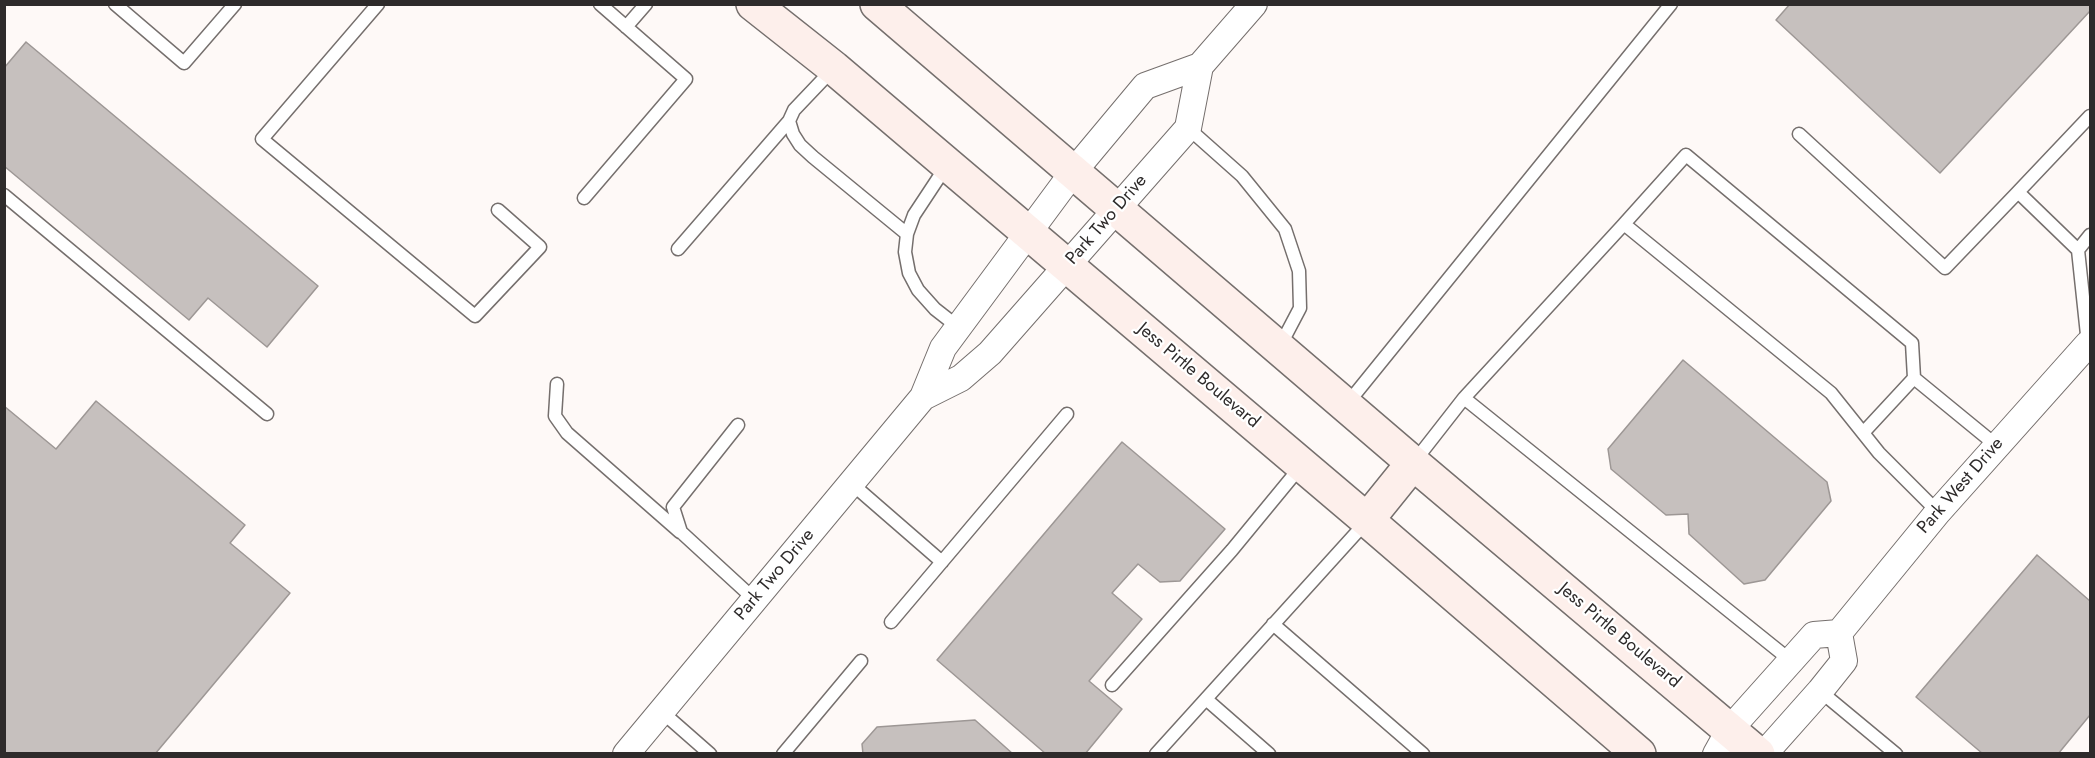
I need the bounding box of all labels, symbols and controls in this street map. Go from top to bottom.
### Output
street label: Park Two Drive [1062,170,1152,270]
street label: Jess Pirtle Boulevard [1133,319,1263,433]
street label: Park West Drive [1913,434,2009,538]
street label: Park Two Drive [731,525,819,625]
street label: Jess Pirtle Boulevard [1554,579,1684,693]

